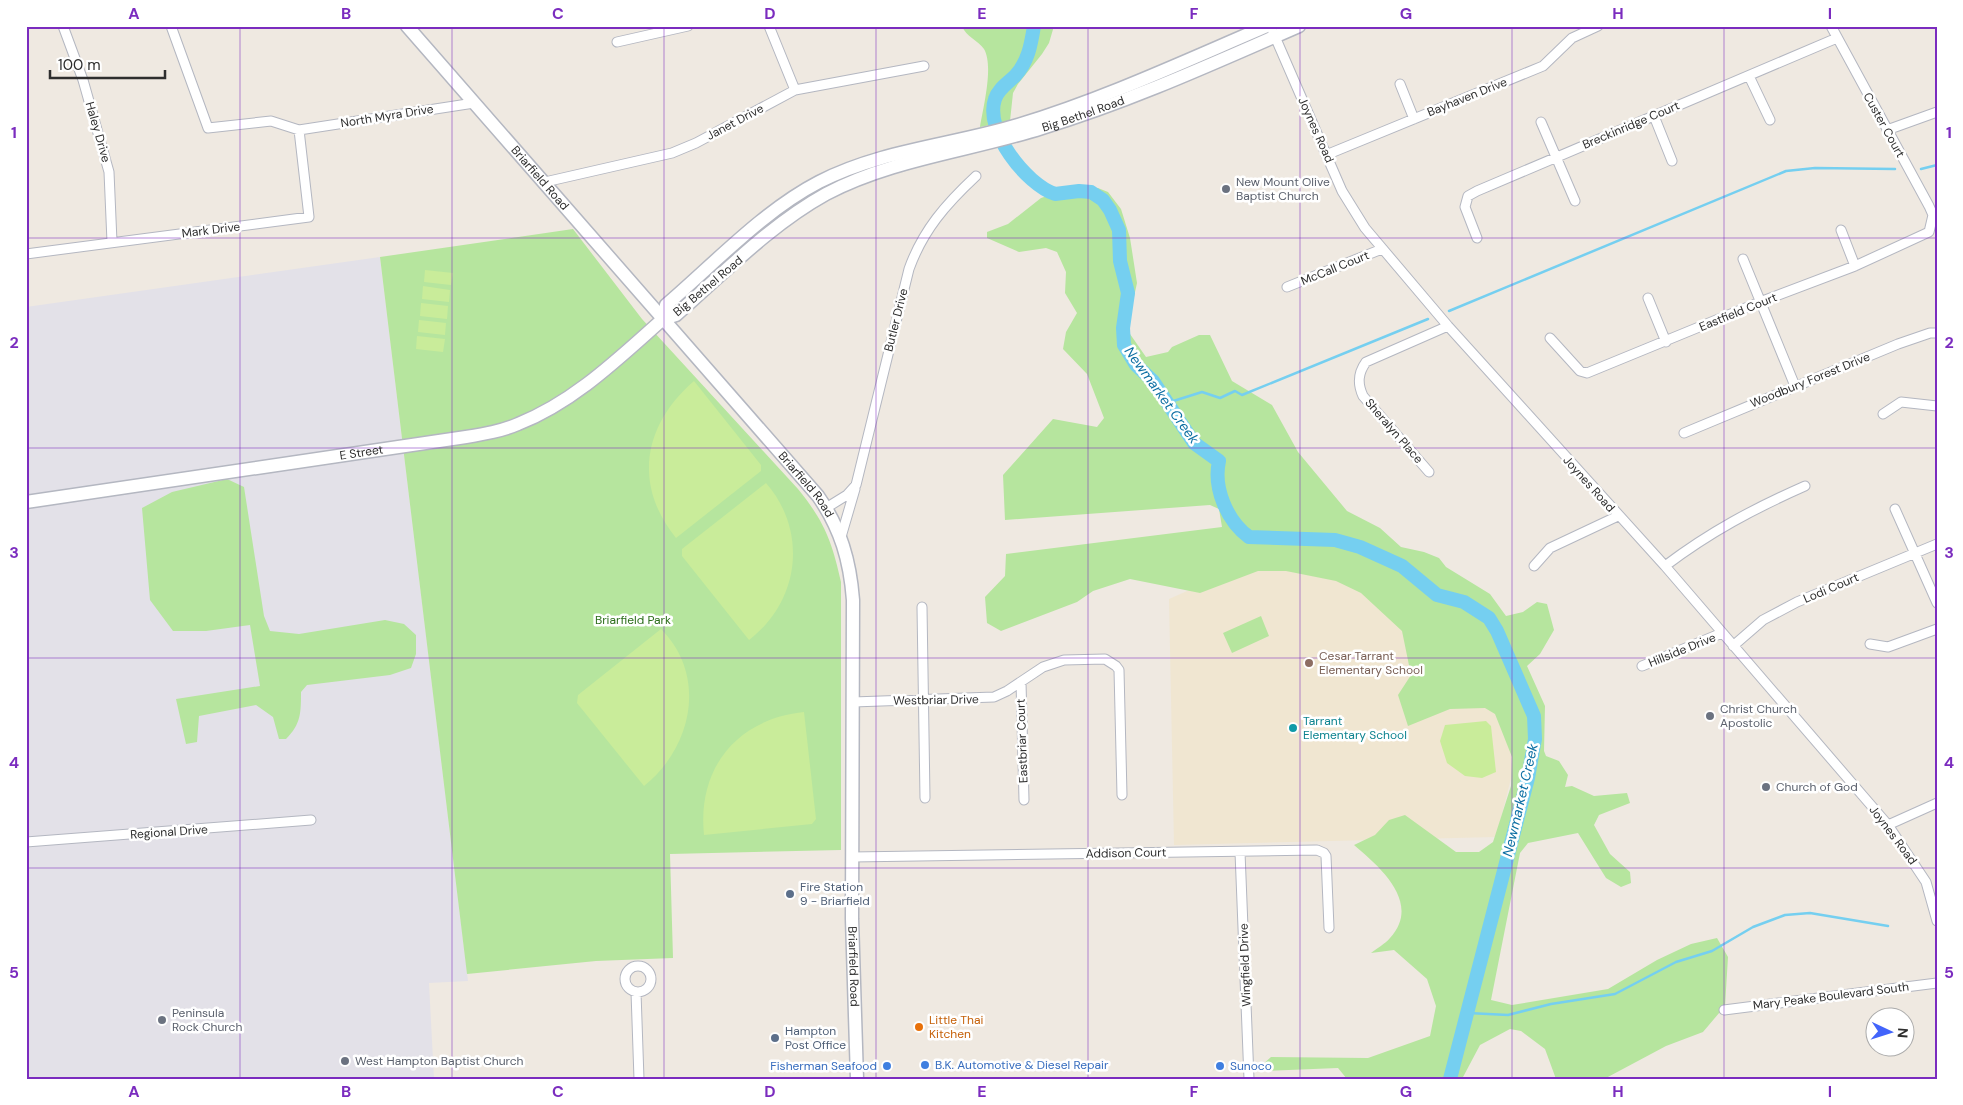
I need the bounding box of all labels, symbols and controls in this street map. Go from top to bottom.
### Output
text: A [128,3,140,24]
text: B [341,3,351,24]
text: C [552,3,564,24]
text: D [764,3,776,24]
text: E [977,3,987,24]
text: F [1190,3,1199,24]
text: G [1400,3,1412,24]
text: H [1612,3,1624,24]
text: I [1828,3,1832,24]
scale bar [50,48,165,80]
text: 100 m [58,55,101,75]
street label: Bayhaven Drive [1425,74,1509,120]
street label: Custer Court [1860,90,1909,161]
street label: Big Bethel Road [1040,92,1127,136]
street label: Joynes Road [1294,95,1338,165]
street label: Breckinridge Court [1580,97,1682,153]
street label: Haley Drive [82,100,114,164]
street label: Janet Drive [704,100,766,144]
street label: North Myra Drive [339,101,435,131]
text: 1 [11,122,17,143]
text: 1 [1946,122,1952,143]
street label: Briarfield Road [507,142,573,214]
place label: New Mount Olive Baptist Church [1236,174,1330,204]
marker: New Mount Olive Baptist Church [1220,183,1232,195]
street label: Mark Drive [181,218,241,242]
street label: McCall Court [1298,247,1372,289]
street label: Big Bethel Road [670,252,746,320]
street label: Butler Drive [880,287,912,353]
street label: Eastfield Court [1697,289,1780,335]
text: 2 [9,332,19,353]
text: 2 [1944,332,1954,353]
water label: Newmarket Creek [1121,343,1204,448]
street label: Woodbury Forest Drive [1748,349,1872,411]
street label: Sheralyn Place [1361,395,1427,467]
street label: E Street [338,441,385,464]
street label: Briarfield Road [775,448,838,520]
street label: Joynes Road [1560,453,1618,515]
text: 3 [9,542,19,563]
text: 3 [1944,542,1954,563]
street label: Lodi Court [1801,569,1861,607]
park label: Briarfield Park [595,612,671,628]
street label: Hillside Drive [1646,629,1718,671]
place label: Cesar Tarrant Elementary School [1319,648,1423,678]
marker: Cesar Tarrant Elementary School [1303,657,1315,669]
street label: Westbriar Drive [893,691,979,709]
street label: Eastbriar Court [1013,698,1031,784]
place label: Christ Church Apostolic [1720,701,1797,731]
marker: Christ Church Apostolic [1704,710,1716,722]
place label: Tarrant Elementary School [1303,713,1407,743]
marker: Tarrant Elementary School [1287,722,1299,734]
water label: Newmarket Creek [1498,741,1542,858]
text: 4 [9,752,19,773]
text: 4 [1944,752,1954,773]
place label: Church of God [1776,779,1858,795]
marker: Church of God [1760,781,1772,793]
street label: Joynes Road [1865,802,1921,868]
street label: Regional Drive [130,821,209,843]
street label: Addison Court [1086,844,1167,862]
place label: Fire Station 9 - Briarfield [800,879,870,909]
marker: Fire Station 9 - Briarfield [784,888,796,900]
street label: Wingfield Drive [1236,923,1254,1007]
street label: Briarfield Road [844,926,863,1007]
text: 5 [9,962,19,983]
text: 5 [1944,962,1954,983]
street label: Mary Peake Boulevard South [1752,978,1910,1014]
place label: Peninsula Rock Church [172,1005,242,1035]
north arrow [1866,1008,1916,1058]
place label: Little Thai Kitchen [929,1012,983,1042]
marker: Peninsula Rock Church [156,1014,168,1026]
marker: Little Thai Kitchen [913,1021,925,1033]
place label: Hampton Post Office [785,1023,846,1053]
text: N [1894,1027,1912,1039]
marker: Hampton Post Office [769,1032,781,1044]
place label: West Hampton Baptist Church [355,1053,524,1069]
marker: West Hampton Baptist Church [339,1055,351,1067]
place label: B.K. Automotive & Diesel Repair [935,1057,1109,1073]
place label: Fisherman Seafood [770,1058,877,1074]
place label: Sunoco [1230,1058,1272,1074]
marker: B.K. Automotive & Diesel Repair [919,1059,931,1071]
marker: Fisherman Seafood [881,1060,893,1072]
marker: Sunoco [1214,1060,1226,1072]
text: A [128,1081,140,1102]
text: B [341,1081,351,1102]
text: C [552,1081,564,1102]
text: D [764,1081,776,1102]
text: E [977,1081,987,1102]
text: F [1190,1081,1199,1102]
text: G [1400,1081,1412,1102]
text: H [1612,1081,1624,1102]
text: I [1828,1081,1832,1102]

